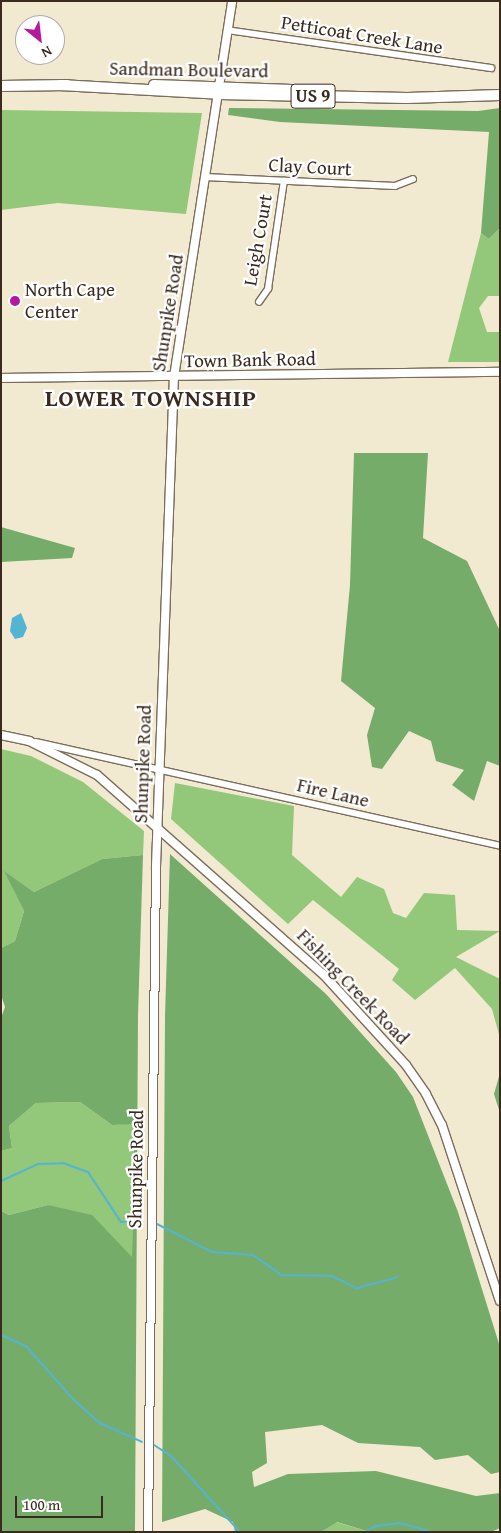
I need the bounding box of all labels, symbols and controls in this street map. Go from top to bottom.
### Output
street label: Petticoat Creek Lane [280,11,444,59]
north arrow [15,15,65,65]
text: N [38,41,56,63]
street label: Sandman Boulevard [109,57,269,83]
road number: US 9 [290,80,336,112]
street label: Clay Court [268,153,352,181]
street label: Leigh Court [239,192,277,288]
street label: Shunpike Road [147,253,189,373]
place label: North Cape Center [25,279,115,323]
marker: North Cape Center [9,295,21,307]
street label: Town Bank Road [184,347,316,373]
district label: LOWER TOWNSHIP [43,384,259,412]
street label: Shunpike Road [130,704,156,824]
street label: Fire Lane [295,774,371,812]
street label: Fishing Creek Road [292,925,414,1049]
street label: Shunpike Road [124,1110,148,1228]
scale bar [18,1486,105,1518]
text: 100 m [23,1494,60,1515]

